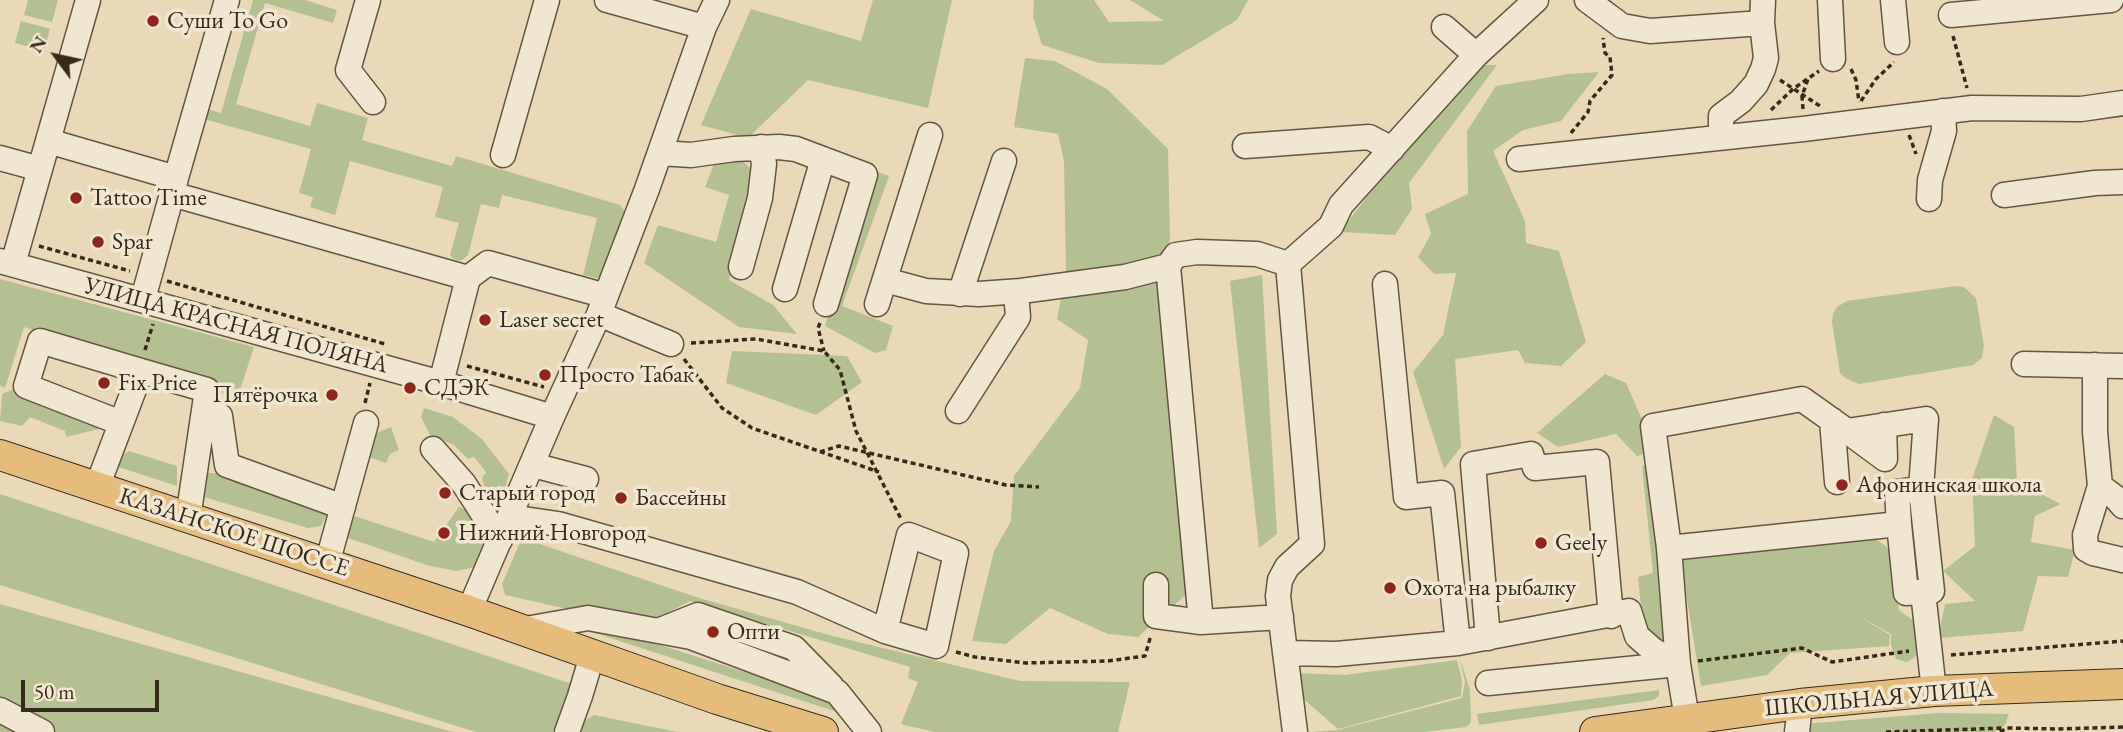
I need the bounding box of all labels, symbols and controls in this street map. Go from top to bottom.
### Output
place label: Суши To Go [167,7,288,35]
marker: Суши To Go [145,13,161,29]
north arrow [21,21,91,91]
text: N [23,31,53,58]
place label: Tattoo Time [90,184,207,212]
marker: Tattoo Time [68,190,84,206]
place label: Spar [112,228,153,256]
marker: Spar [90,234,106,250]
street label: УЛИЦА КРАСНАЯ ПОЛЯНА [81,272,391,380]
place label: Laser secret [499,306,604,334]
marker: Laser secret [477,312,493,328]
place label: Просто Табак [559,361,694,389]
marker: Просто Табак [537,367,553,383]
place label: Fix Price [118,369,197,397]
place label: СДЭК [424,374,489,402]
marker: Fix Price [96,375,112,391]
marker: СДЭК [402,380,418,396]
place label: Пятёрочка [212,381,318,409]
marker: Пятёрочка [324,387,340,403]
place label: Афонинская школа [1856,471,2042,499]
marker: Афонинская школа [1834,477,1850,493]
place label: Старый город [459,479,595,507]
street label: КАЗАНСКОЕ ШОССЕ [115,482,353,584]
place label: Бассейны [635,484,726,512]
marker: Старый город [437,485,453,501]
marker: Бассейны [613,490,629,506]
place label: Нижний Новгород [458,519,646,547]
marker: Нижний Новгород [436,525,452,541]
place label: Geely [1555,529,1607,557]
marker: Geely [1533,535,1549,551]
place label: Охота на рыбалку [1404,574,1576,602]
marker: Охота на рыбалку [1382,580,1398,596]
place label: Опти [727,618,780,646]
marker: Опти [705,624,721,640]
scale bar [24,666,163,710]
street label: ШКОЛЬНАЯ УЛИЦА [1763,675,1995,723]
text: 50 m [34,678,75,705]

